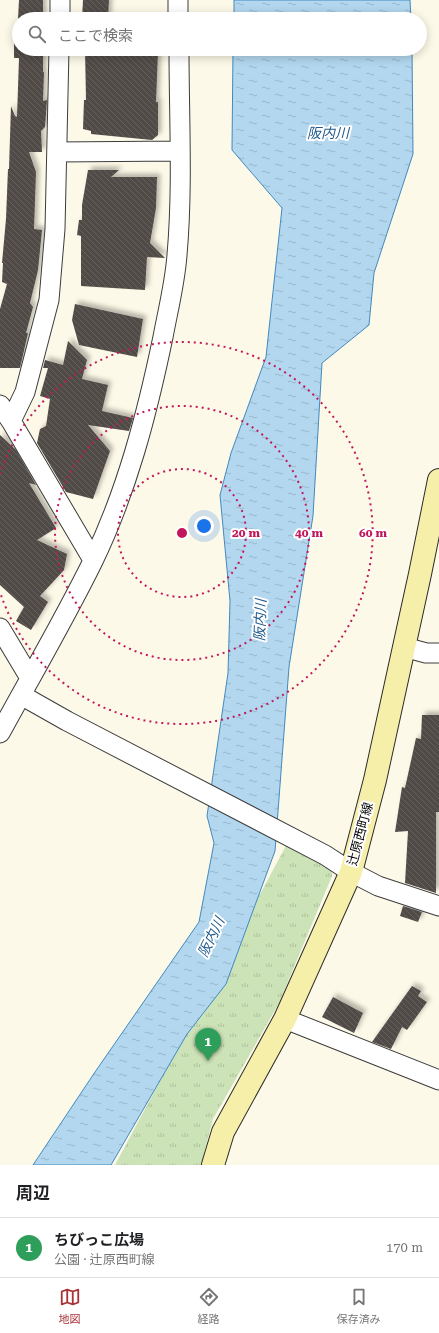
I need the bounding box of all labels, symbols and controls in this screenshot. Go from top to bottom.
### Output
search box [12,12,427,56]
icon: search [26,23,48,45]
text: ここで検索 [58,27,133,45]
water label: 阪内川 [307,125,351,141]
your location [194,516,214,536]
centre of rings [175,526,189,540]
text: 20 m [232,526,260,540]
text: 40 m [295,526,323,540]
text: 60 m [359,526,387,540]
water label: 阪内川 [251,597,269,641]
street label: 辻原西町線 [344,801,376,867]
water label: 阪内川 [195,913,228,959]
pin: 1 [195,1028,221,1061]
text: 周辺 [16,1183,50,1203]
text: ちびっこ広場 [54,1231,144,1249]
text: 1 [25,1240,33,1255]
text: 170 m [386,1240,423,1255]
text: 公園 · 辻原西町線 [54,1252,155,1267]
tab: 地図 [59,1286,81,1326]
tab: 経路 [198,1286,220,1326]
tab: 保存済み [337,1286,381,1326]

